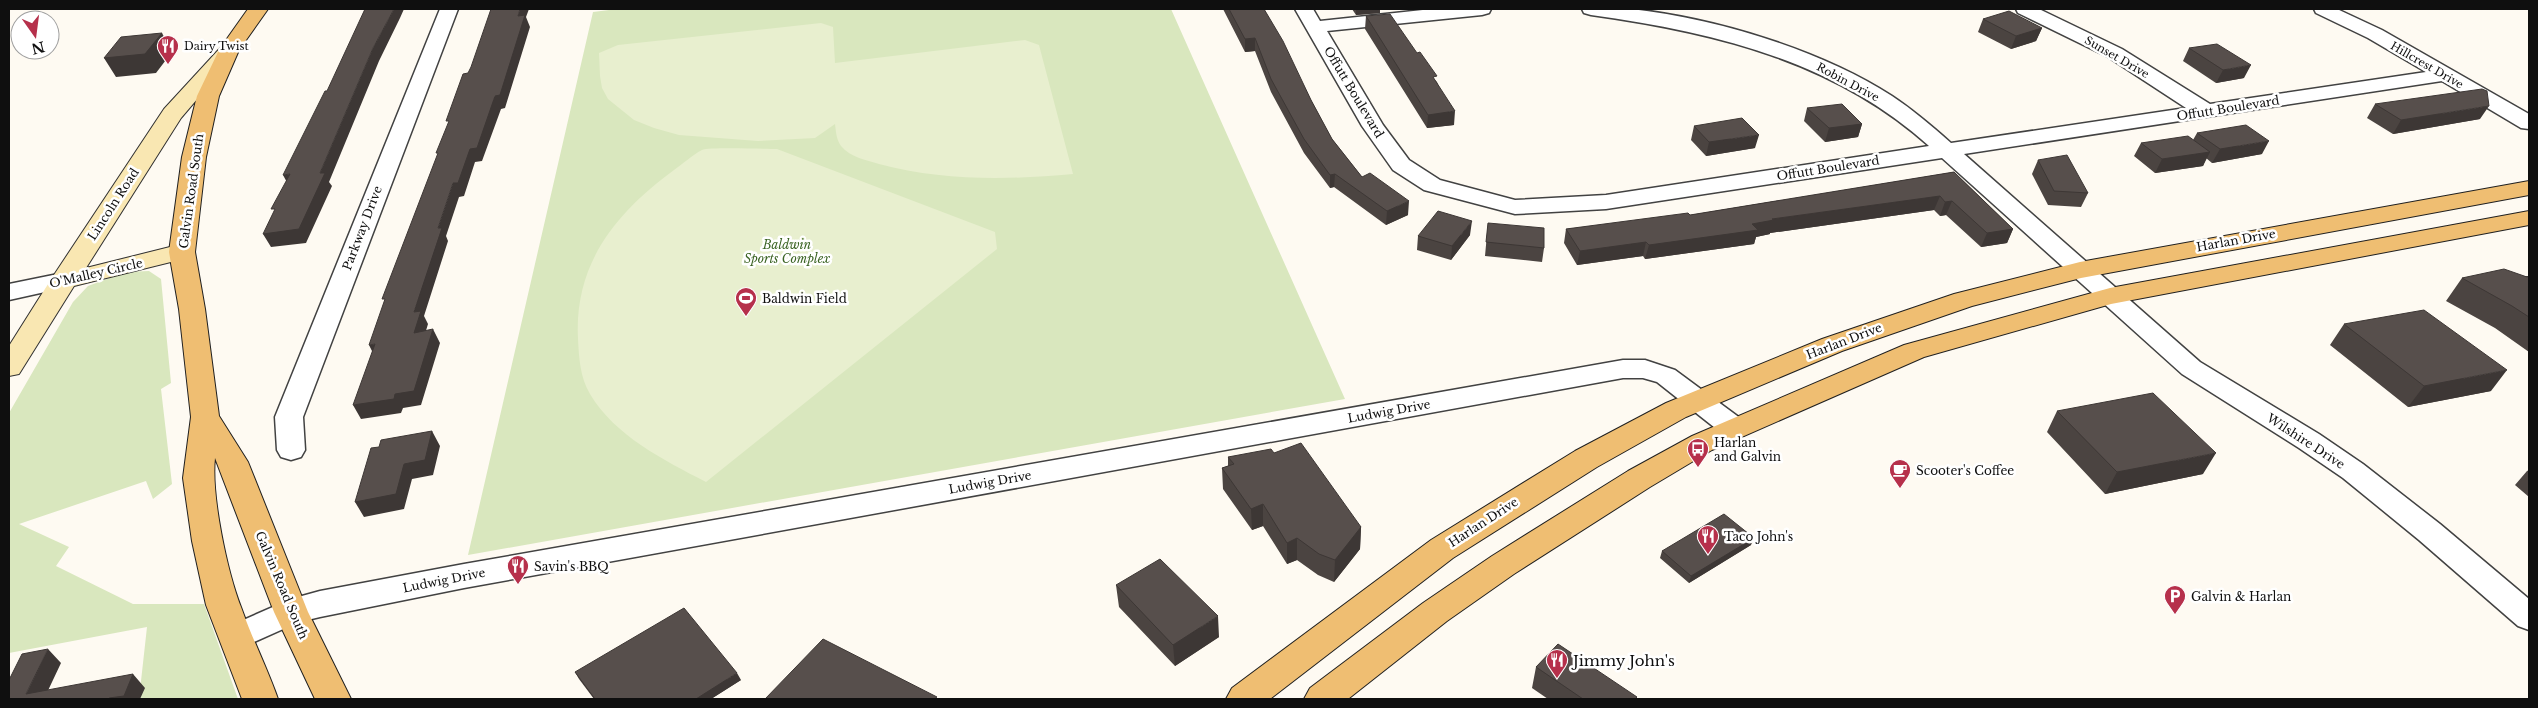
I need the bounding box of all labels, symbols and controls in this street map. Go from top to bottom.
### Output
north arrow [10,10,60,60]
street label: Sunset Drive [2082,33,2152,81]
restaurant icon: Dairy Twist [156,34,180,65]
text: N [30,37,47,58]
street label: Hillcrest Drive [2388,38,2466,92]
place label: Dairy Twist [184,39,249,53]
street label: Offutt Boulevard [1321,44,1387,140]
street label: Robin Drive [1814,60,1882,104]
street label: Offutt Boulevard [2176,92,2280,124]
street label: Galvin Road South [176,133,206,249]
street label: Offutt Boulevard [1776,152,1880,184]
street label: Lincoln Road [84,165,142,243]
street label: Parkway Drive [339,183,385,272]
street label: Harlan Drive [2195,226,2277,254]
park label: Baldwin Sports Complex [744,237,830,266]
street label: O'Malley Circle [48,255,144,291]
sports icon: Baldwin Field [734,286,758,317]
place label: Baldwin Field [762,291,847,306]
street label: Harlan Drive [1804,320,1884,362]
street label: Ludwig Drive [1346,396,1432,426]
street label: Wilshire Drive [2263,410,2348,472]
place label: Harlan and Galvin [1714,435,1781,464]
bus stop icon: Harlan and Galvin [1686,437,1710,468]
cafe icon: Scooter's Coffee [1888,458,1912,489]
place label: Scooter's Coffee [1916,463,2014,478]
street label: Ludwig Drive [947,467,1033,497]
street label: Harlan Drive [1445,494,1521,550]
restaurant icon: Taco John's [1696,524,1720,555]
street label: Galvin Road South [252,529,312,641]
place label: Taco John's [1724,529,1793,544]
restaurant icon: Savin's BBQ [506,554,530,585]
place label: Savin's BBQ [534,559,609,574]
street label: Ludwig Drive [401,565,487,595]
parking icon: Galvin & Harlan [2163,584,2187,615]
place label: Galvin & Harlan [2191,589,2291,604]
restaurant icon: Jimmy John's [1545,648,1569,679]
place label: Jimmy John's [1571,651,1675,670]

